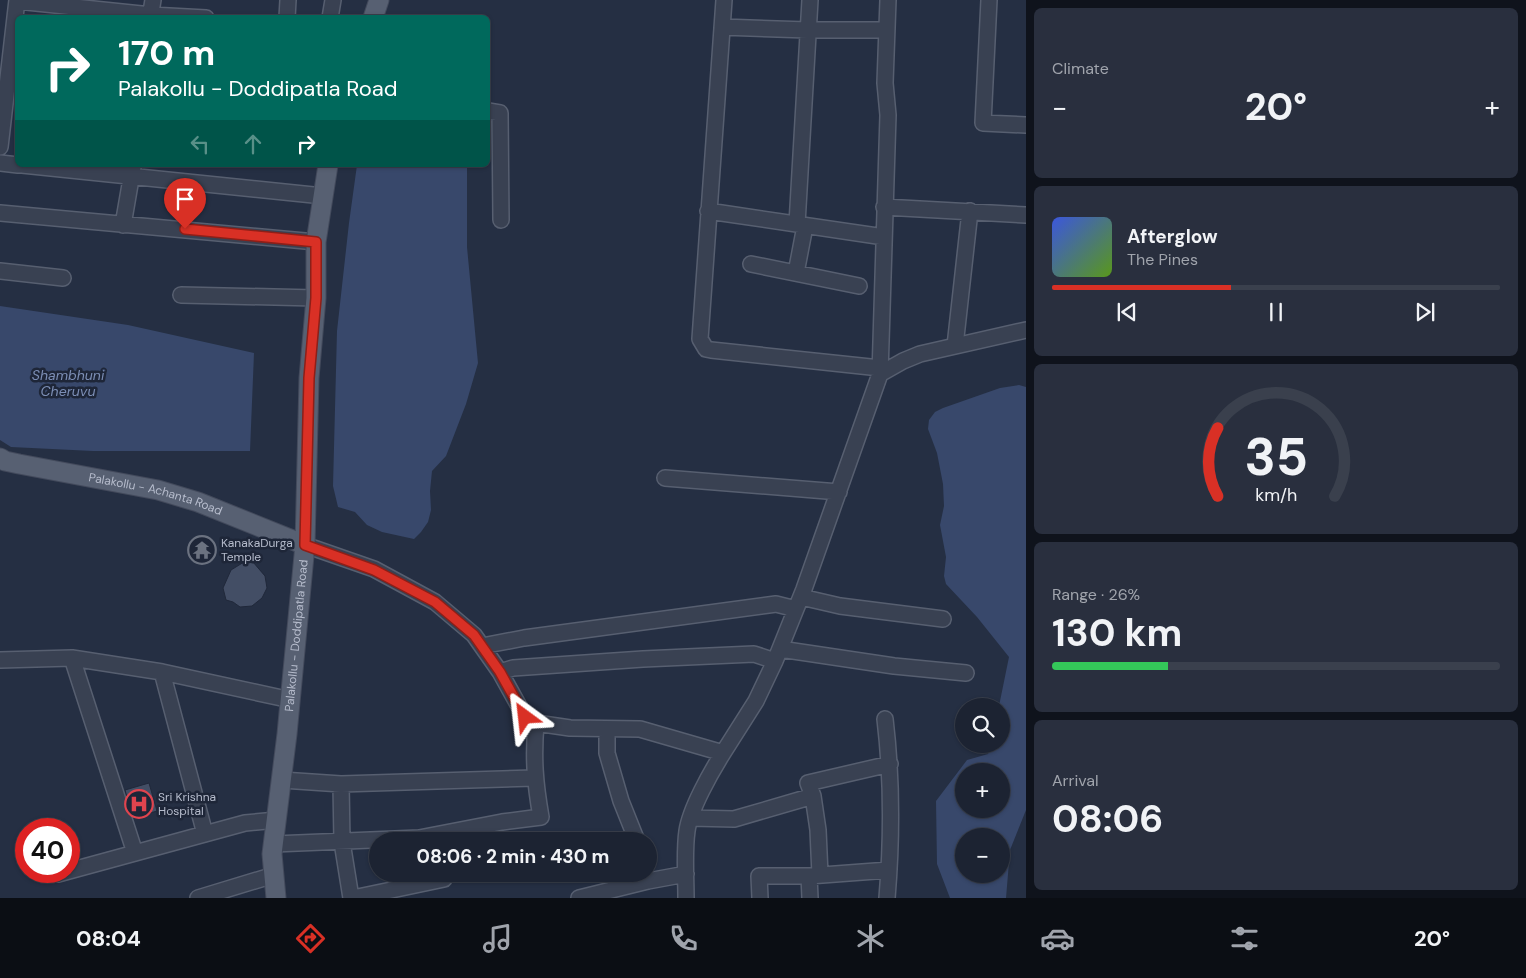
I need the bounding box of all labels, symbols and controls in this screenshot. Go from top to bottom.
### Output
text: 170 m [118,30,215,76]
icon: right [35,35,100,100]
text: Climate [1052,58,1109,79]
text: Palakollu - Doddipatla Road [118,74,398,103]
text: 20° [1245,82,1307,132]
text: − [1052,89,1067,126]
text: + [1485,89,1500,126]
icon: left [186,130,214,158]
icon: ahead [239,130,267,158]
icon: right [292,130,320,158]
pin [164,178,206,229]
icon: arrive [171,185,199,213]
text: Afterglow [1127,224,1218,249]
text: The Pines [1127,249,1198,270]
icon: previous [1113,298,1141,326]
icon: pause [1262,298,1290,326]
icon: next [1411,298,1439,326]
water label: Shambhuni Cheruvu [32,366,105,400]
text: 35 [1244,423,1308,491]
street label: Palakollu - Achanta Road [87,469,225,519]
text: km/h [1255,483,1297,507]
temple icon: KanakaDurga Temple [187,535,217,565]
place label: KanakaDurga Temple [221,535,293,565]
street label: Palakollu - Doddipatla Road [281,559,312,712]
text: Range · 26% [1052,584,1140,605]
text: 130 km [1052,608,1182,658]
position arrow [498,690,550,742]
map controls [955,698,1010,883]
button: search [955,698,1010,753]
button: + [955,763,1010,818]
text: Arrival [1052,770,1099,791]
hospital icon: Sri Krishna Hospital [124,789,154,819]
place label: Sri Krishna Hospital [158,789,216,819]
text: 08:06 [1052,794,1163,844]
speed limit sign: 40 [15,818,80,883]
button: − [955,828,1010,883]
text: 08:06 · 2 min · 430 m [417,844,609,869]
icon: directions [293,921,328,956]
icon: music [480,921,515,956]
icon: phone [666,921,701,956]
icon: climate [853,921,888,956]
icon: car [1040,921,1075,956]
icon: filters [1227,921,1262,956]
text: 08:04 [76,924,141,953]
text: 20° [1414,924,1450,953]

